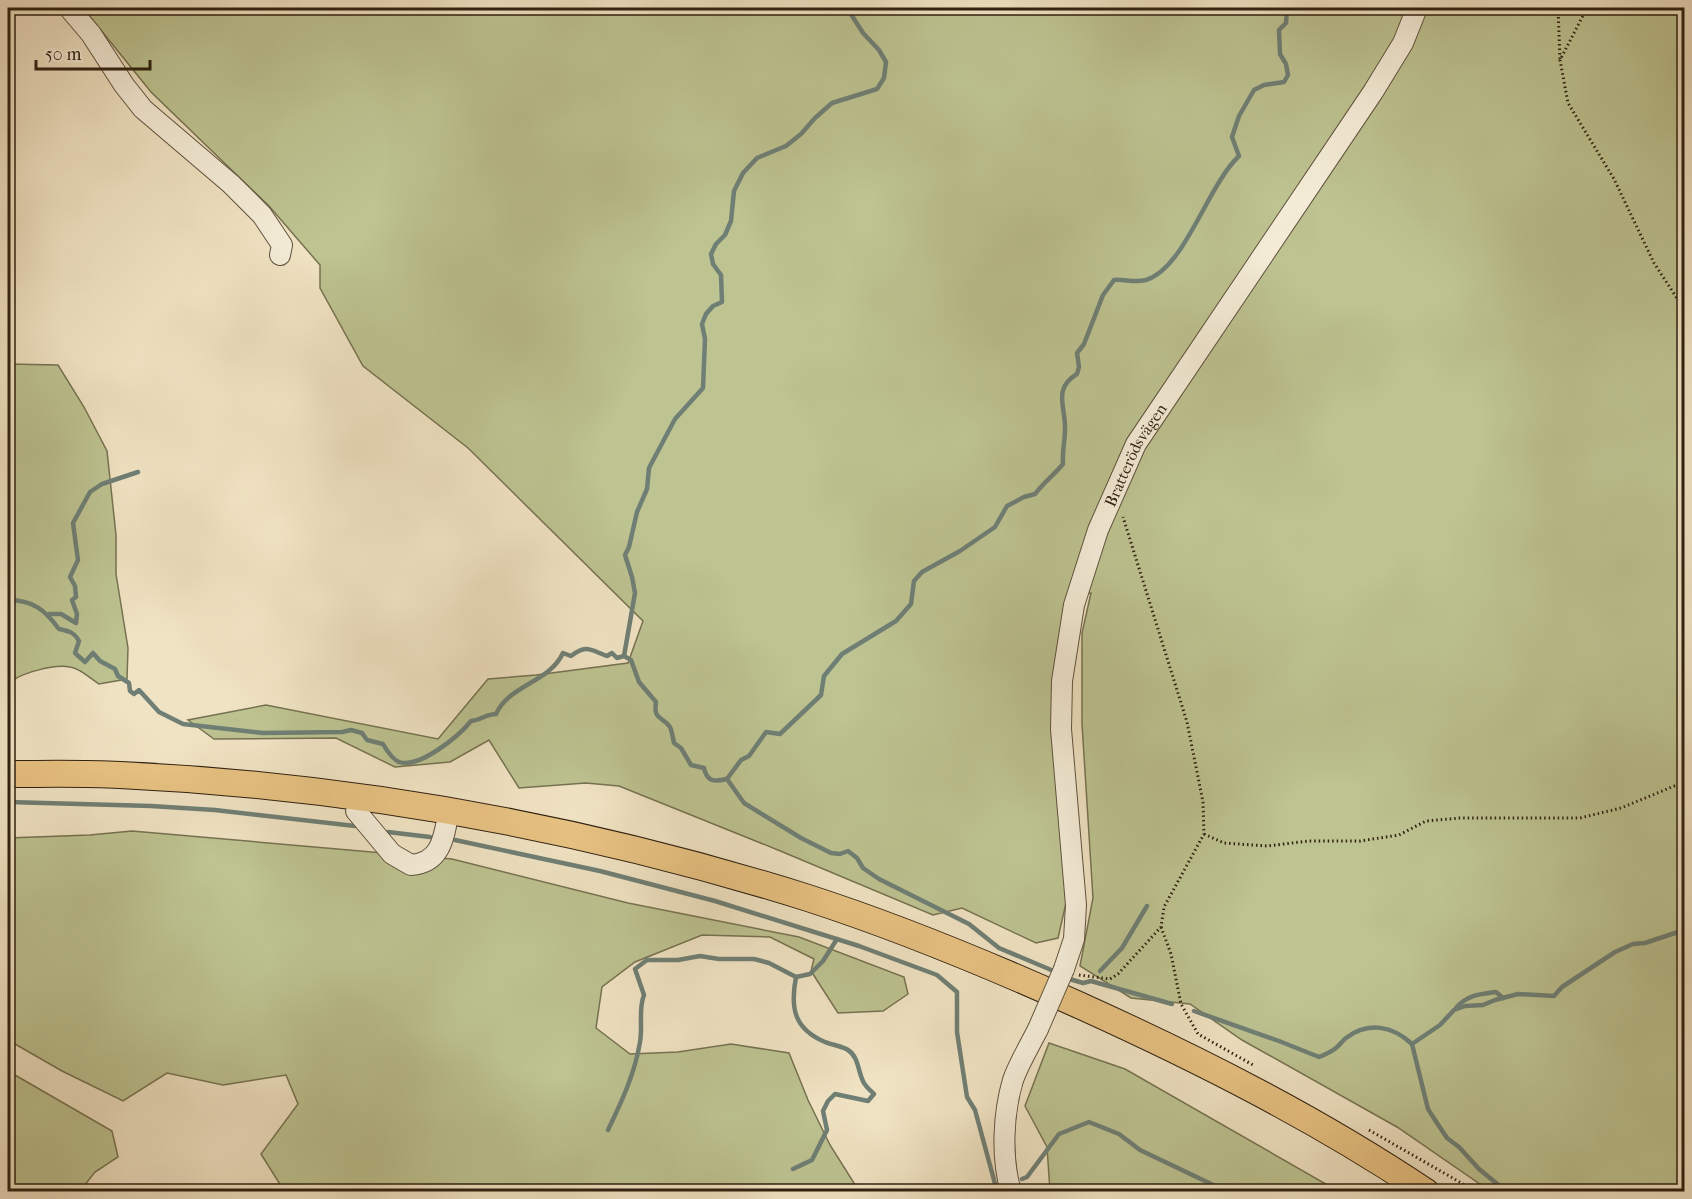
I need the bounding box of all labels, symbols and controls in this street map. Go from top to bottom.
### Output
scale bar [36,33,150,71]
text: 50 m [45,44,82,65]
street label: Bratterödsvägen [1100,399,1171,509]

